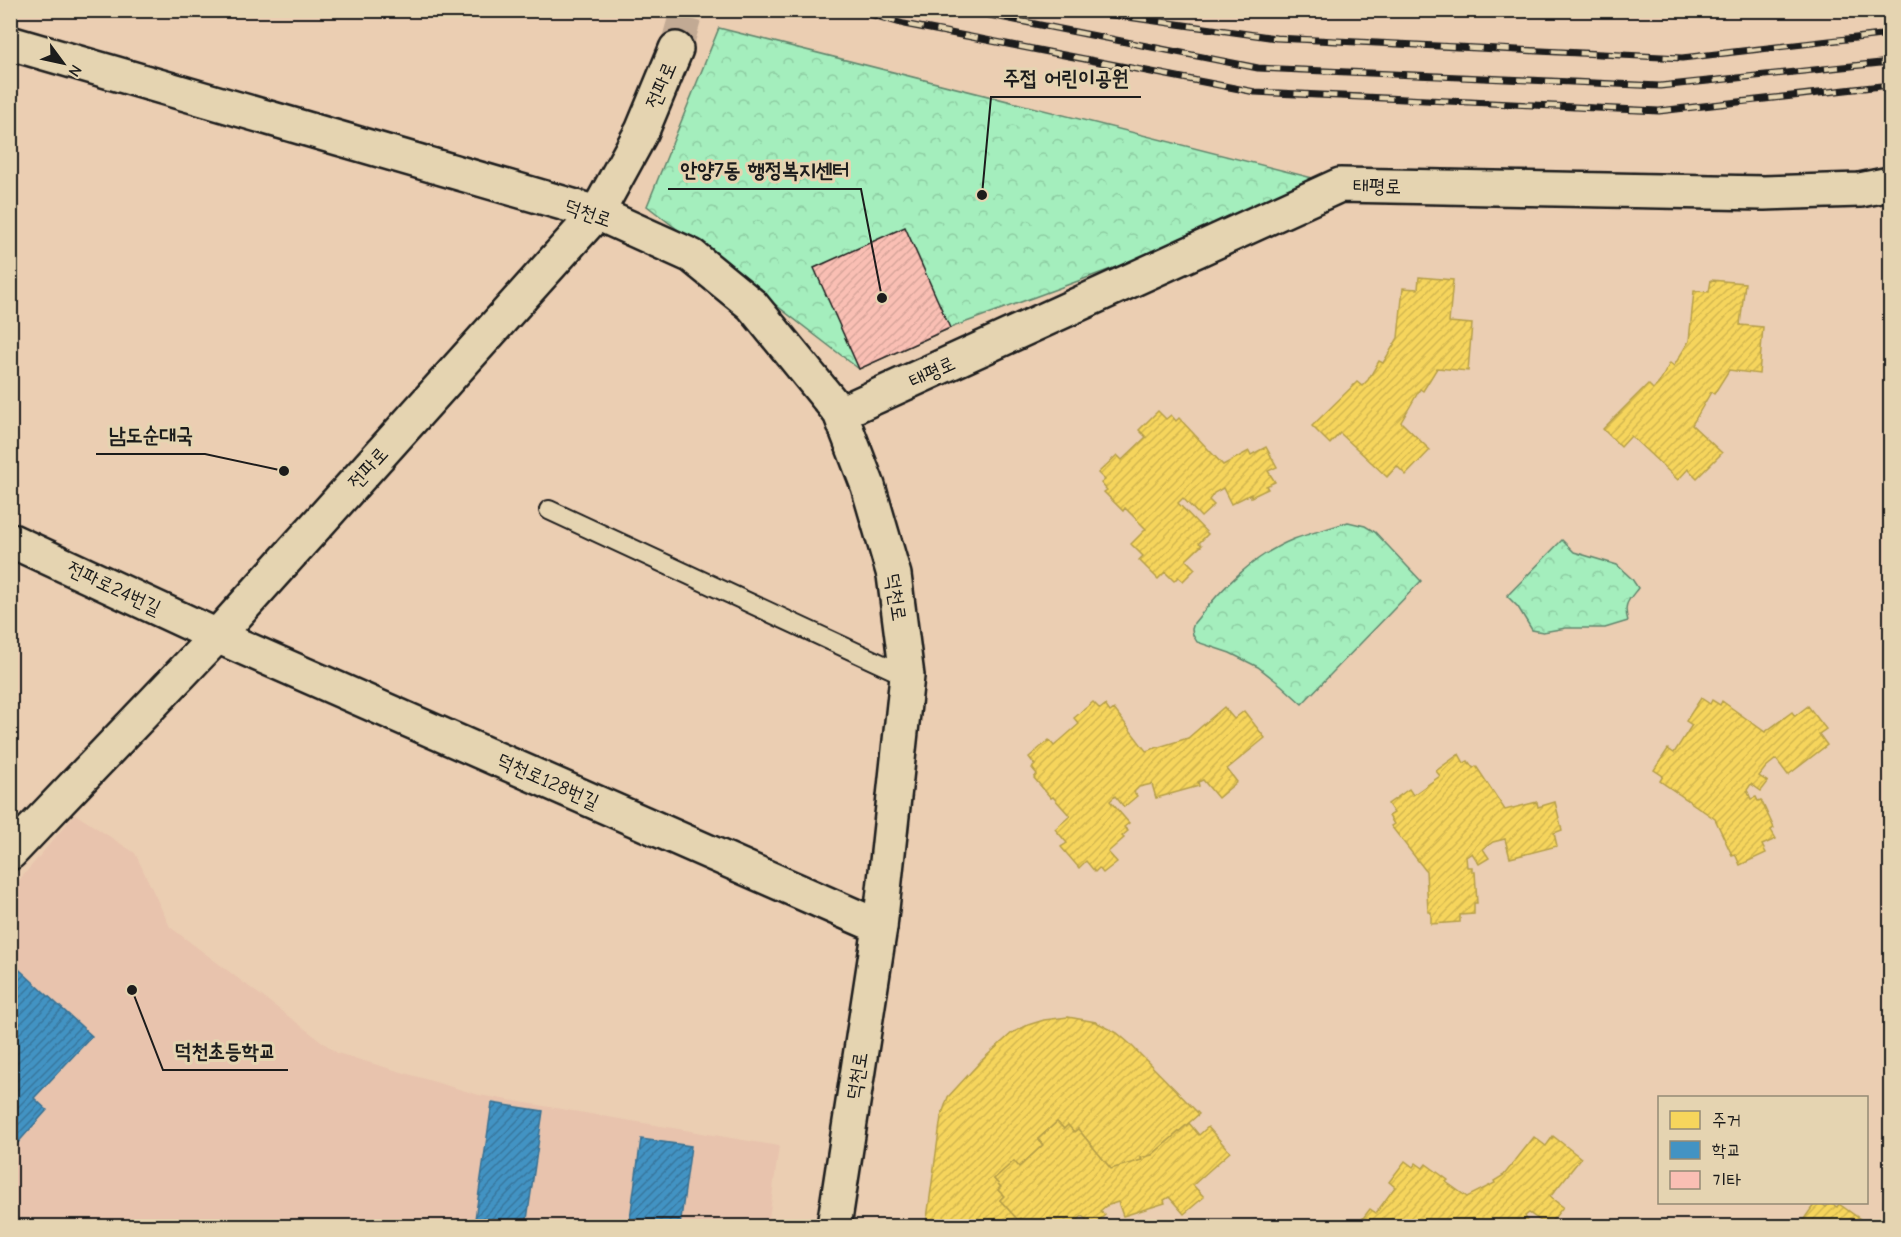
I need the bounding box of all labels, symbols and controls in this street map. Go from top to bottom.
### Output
north arrow [33,33,93,93]
street label: 전파로 [641,58,681,112]
callout: 주접 어린이공원 [991,58,1141,97]
text: N [64,61,85,80]
text: 주접 어린이공원 [1003,66,1129,90]
callout: 안양7동 행정복지센터 [668,150,861,189]
text: 안양7동 행정복지센터 [680,158,850,182]
street label: 태평로 [1353,174,1401,198]
street label: 덕천로 [561,194,615,232]
street label: 태평로 [905,351,959,393]
callout: 남도순대국 [96,415,205,454]
text: 남도순대국 [109,423,193,447]
street label: 전파로 [343,442,393,494]
street label: 전파로24번길 [64,556,164,620]
street label: 덕천로 [881,571,911,623]
street label: 덕천로128번길 [493,748,603,814]
callout: 덕천초등학교 [163,1031,288,1070]
text: 덕천초등학교 [174,1039,276,1063]
street label: 덕천로 [842,1050,872,1102]
legend [1658,1096,1868,1204]
text: 주거 [1712,1110,1741,1131]
text: 학교 [1712,1140,1741,1161]
text: 기타 [1712,1170,1741,1191]

